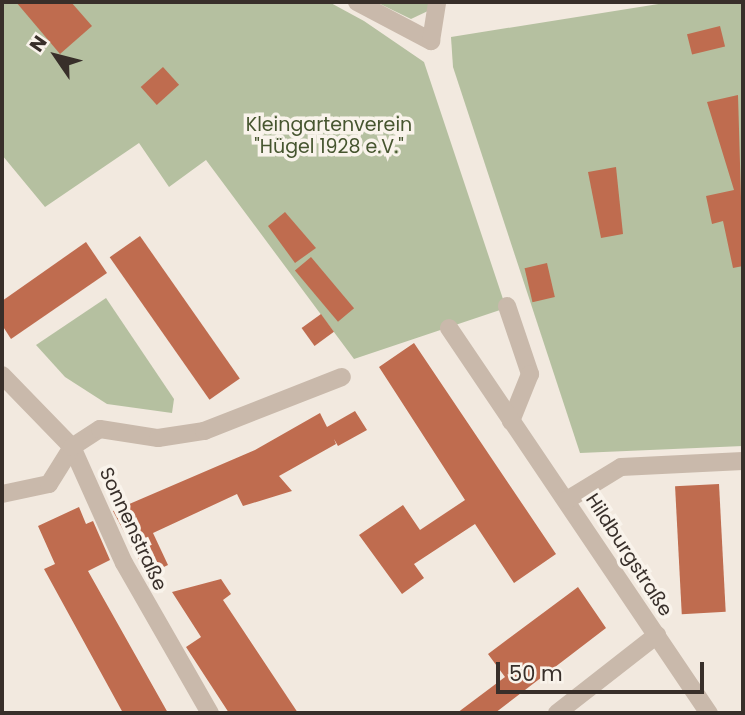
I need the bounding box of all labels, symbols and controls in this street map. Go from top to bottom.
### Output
north arrow [21,21,91,91]
text: N [23,30,54,57]
park label: Kleingartenverein "Hügel 1928 e.V." [246,114,412,158]
street label: Sonnenstraße [95,464,171,594]
street label: Hildburgstraße [581,489,677,621]
scale bar [500,648,708,692]
text: 50 m [509,659,563,688]

